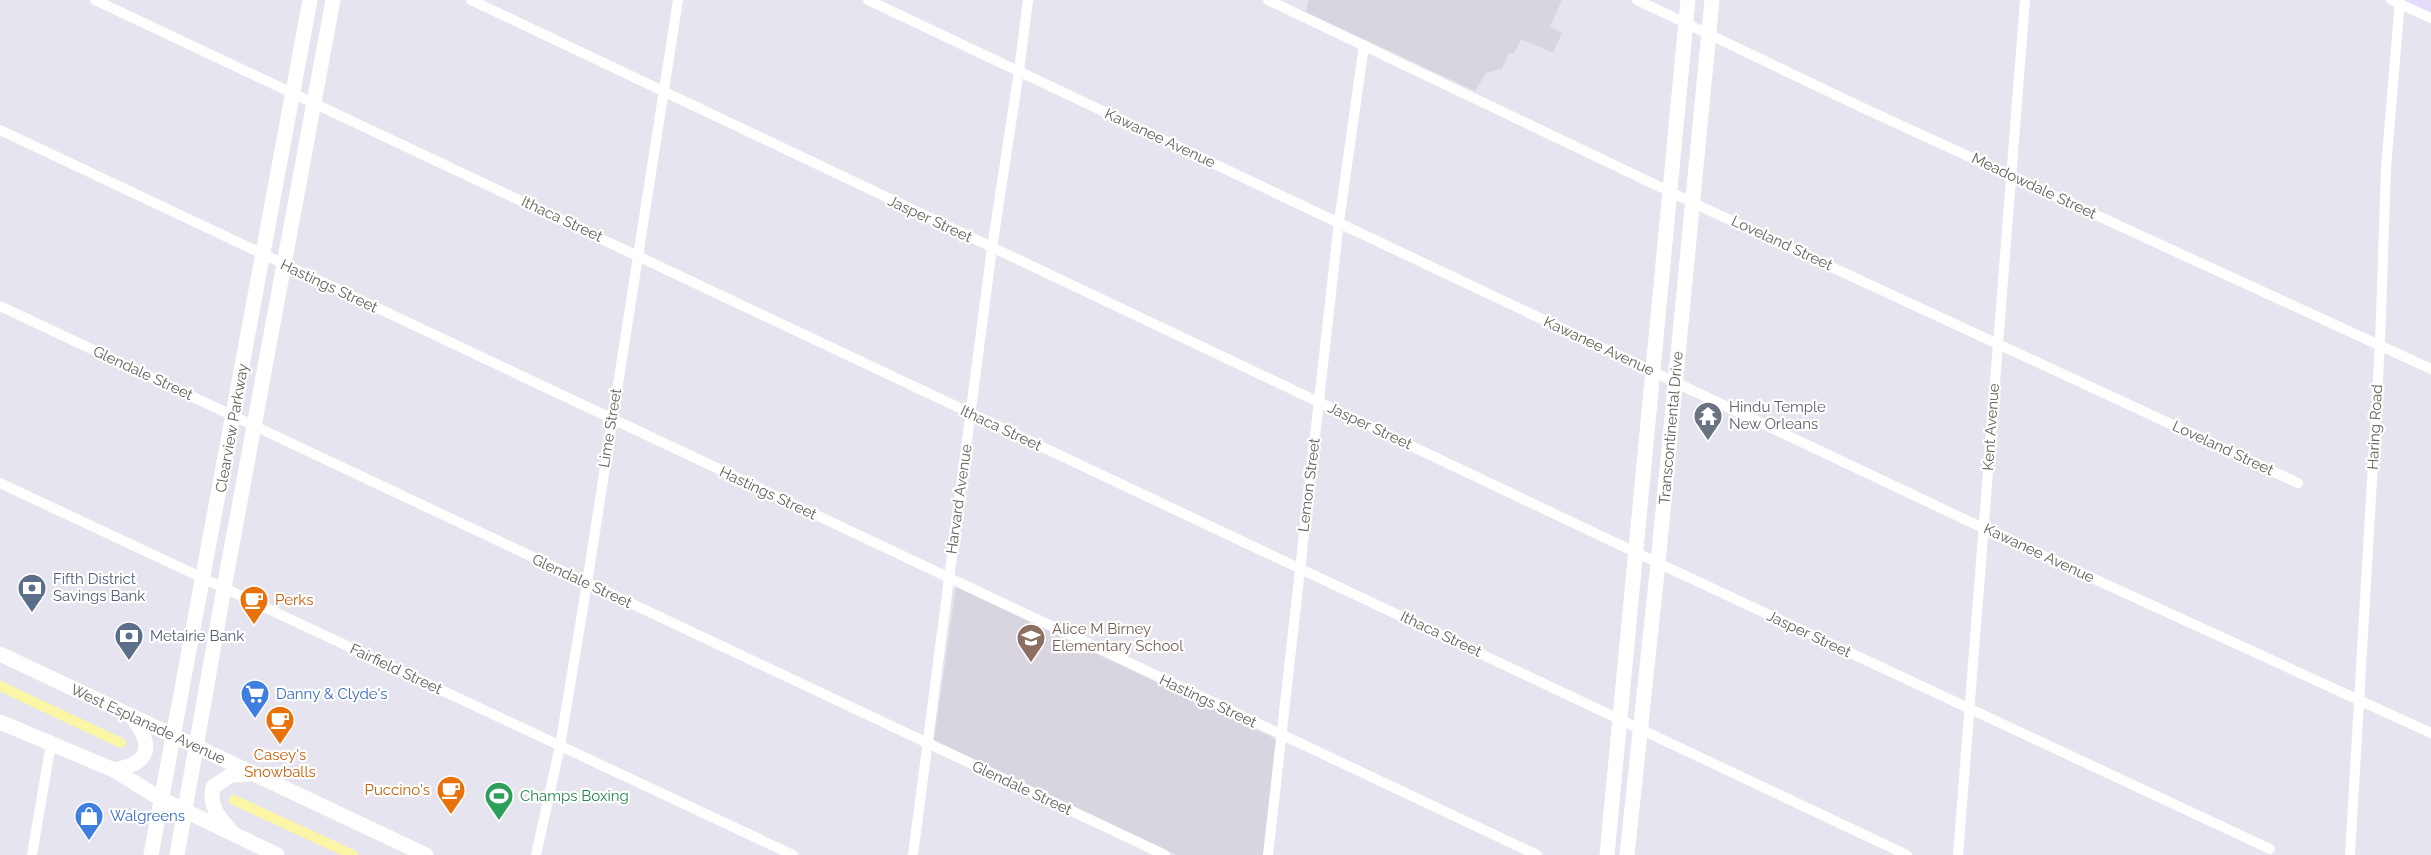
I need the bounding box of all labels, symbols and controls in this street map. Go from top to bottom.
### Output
street label: Kawanee Avenue [1102,104,1218,172]
street label: Meadowdale Street [1969,149,2099,223]
street label: Ithaca Street [519,192,605,246]
street label: Jasper Street [885,192,975,246]
street label: Loveland Street [1729,212,1835,274]
street label: Hastings Street [277,256,381,316]
street label: Kawanee Avenue [1541,312,1657,380]
street label: Glendale Street [90,342,196,404]
street label: Transcontinental Drive [1655,350,1687,505]
street label: Clearview Parkway [212,362,252,494]
street label: Kent Avenue [1979,382,2003,471]
street label: Haring Road [2364,384,2386,470]
street label: Lime Street [595,387,625,469]
place label: Hindu Temple New Orleans [1729,398,1826,433]
street label: Jasper Street [1325,399,1415,453]
temple icon: Hindu Temple New Orleans [1692,400,1724,442]
street label: Ithaca Street [958,401,1044,455]
street label: Loveland Street [2170,417,2276,479]
street label: Lemon Street [1294,437,1324,533]
street label: Harvard Avenue [942,443,976,555]
street label: Hastings Street [716,463,820,523]
street label: Kawanee Avenue [1981,519,2097,587]
street label: Glendale Street [529,550,635,612]
place label: Fifth District Savings Bank [53,570,145,605]
bank icon: Fifth District Savings Bank [16,572,48,614]
cafe icon: Perks [238,584,270,626]
place label: Perks [275,591,313,609]
street label: Ithaca Street [1398,607,1484,661]
street label: Jasper Street [1764,607,1854,661]
bank icon: Metairie Bank [113,620,145,662]
place label: Alice M Birney Elementary School [1052,620,1184,655]
school or university icon: Alice M Birney Elementary School [1015,622,1047,664]
place label: Metairie Bank [150,627,244,645]
street label: Fairfield Street [347,640,445,698]
street label: Hastings Street [1156,671,1260,731]
supermarket icon: Danny & Clyde's [239,678,271,720]
street label: West Esplanade Avenue [68,680,228,768]
place label: Danny & Clyde's [276,685,388,703]
cafe icon: Casey's Snowballs [264,704,296,746]
place label: Casey's Snowballs [244,746,316,781]
street label: Glendale Street [969,757,1075,819]
cafe icon: Puccino's [435,774,467,816]
sports icon: Champs Boxing [483,780,515,822]
place label: Puccino's [365,781,430,799]
place label: Champs Boxing [520,787,629,805]
shop icon: Walgreens [73,800,105,842]
place label: Walgreens [110,807,185,825]

